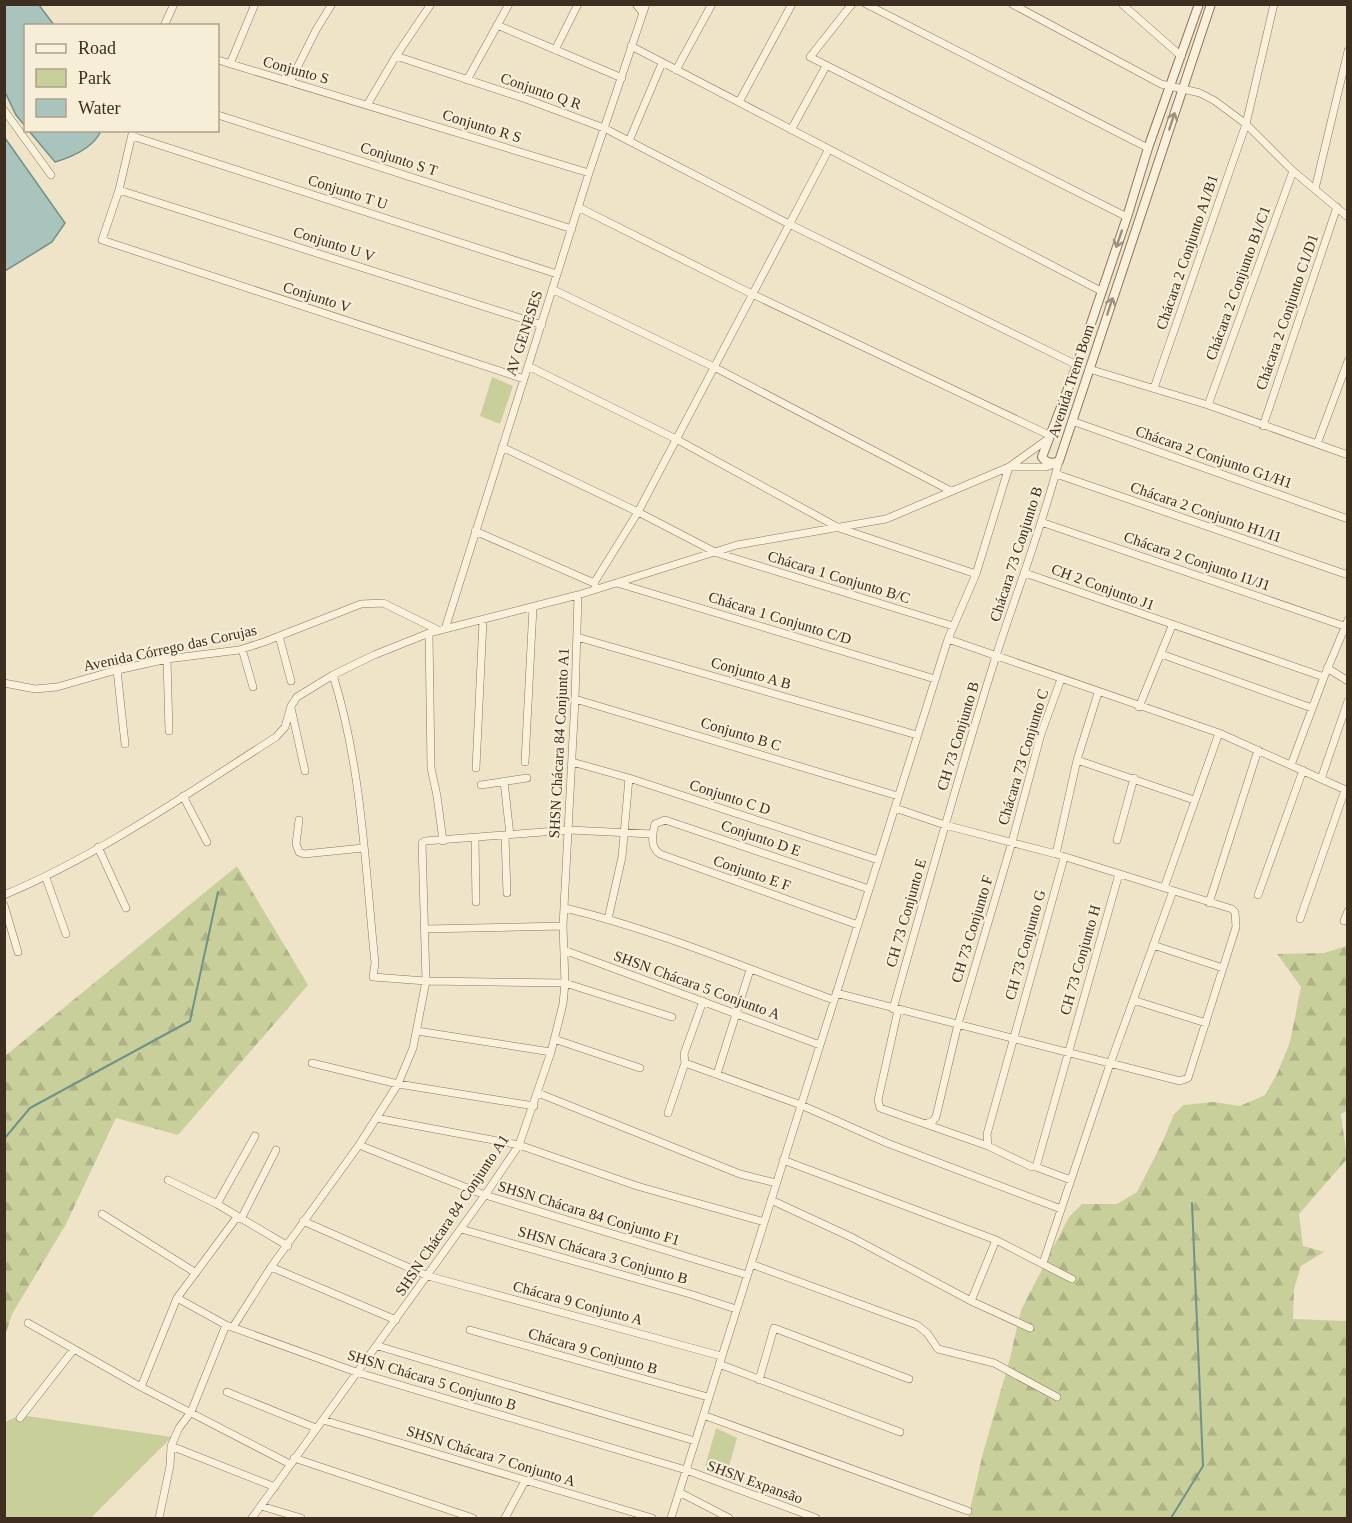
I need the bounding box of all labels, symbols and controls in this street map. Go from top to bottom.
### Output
legend [24,24,219,132]
text: Road [78,38,116,58]
street label: Conjunto S [261,53,331,87]
text: Park [78,68,111,88]
street label: Conjunto Q R [499,70,583,112]
text: Water [78,98,121,118]
street label: Conjunto R S [441,106,523,146]
one-way arrow [1167,112,1178,131]
street label: Conjunto S T [358,139,440,179]
street label: Conjunto T U [306,172,390,212]
street label: Chácara 2 Conjunto A1/B1 [1153,172,1221,332]
street label: Chácara 2 Conjunto B1/C1 [1203,204,1273,362]
street label: Conjunto U V [291,223,377,265]
one-way arrow [1113,229,1124,248]
street label: Chácara 2 Conjunto C1/D1 [1253,232,1321,392]
street label: Conjunto V [281,279,353,315]
street label: AV GENESES [503,288,545,378]
one-way arrow [1106,297,1117,316]
street label: Avenida Trem Bom [1045,322,1097,440]
street label: Chácara 2 Conjunto G1/H1 [1134,423,1294,491]
street label: Chácara 2 Conjunto H1/I1 [1128,479,1284,545]
street label: Chácara 73 Conjunto B [987,484,1045,624]
street label: Chácara 2 Conjunto I1/J1 [1122,528,1272,594]
street label: Chácara 1 Conjunto B/C [766,548,912,606]
street label: CH 2 Conjunto J1 [1049,561,1157,613]
street label: Chácara 1 Conjunto C/D [707,589,854,647]
street label: Avenida Córrego das Corujas [82,622,258,674]
street label: SHSN Chácara 84 Conjunto A1 [546,647,572,839]
street label: Conjunto A B [709,654,793,692]
street label: CH 73 Conjunto B [934,680,982,792]
street label: Chácara 73 Conjunto C [995,687,1051,827]
street label: Conjunto B C [699,714,783,754]
street label: Conjunto C D [687,776,773,818]
street label: Conjunto D E [719,817,803,859]
street label: Conjunto E F [711,852,793,894]
street label: CH 73 Conjunto E [883,857,929,969]
street label: CH 73 Conjunto F [948,873,996,985]
street label: CH 73 Conjunto G [1002,888,1048,1002]
street label: CH 73 Conjunto H [1057,903,1103,1017]
street label: SHSN Chácara 5 Conjunto A [612,947,783,1023]
street label: SHSN Chácara 84 Conjunto A1 [392,1131,512,1299]
street label: SHSN Chácara 84 Conjunto F1 [496,1178,682,1248]
street label: SHSN Chácara 3 Conjunto B [516,1223,690,1287]
street label: Chácara 9 Conjunto A [511,1278,645,1328]
street label: Chácara 9 Conjunto B [527,1325,659,1377]
street label: SHSN Chácara 5 Conjunto B [346,1347,518,1413]
street label: SHSN Chácara 7 Conjunto A [405,1423,578,1489]
street label: SHSN Expansão [705,1457,805,1507]

